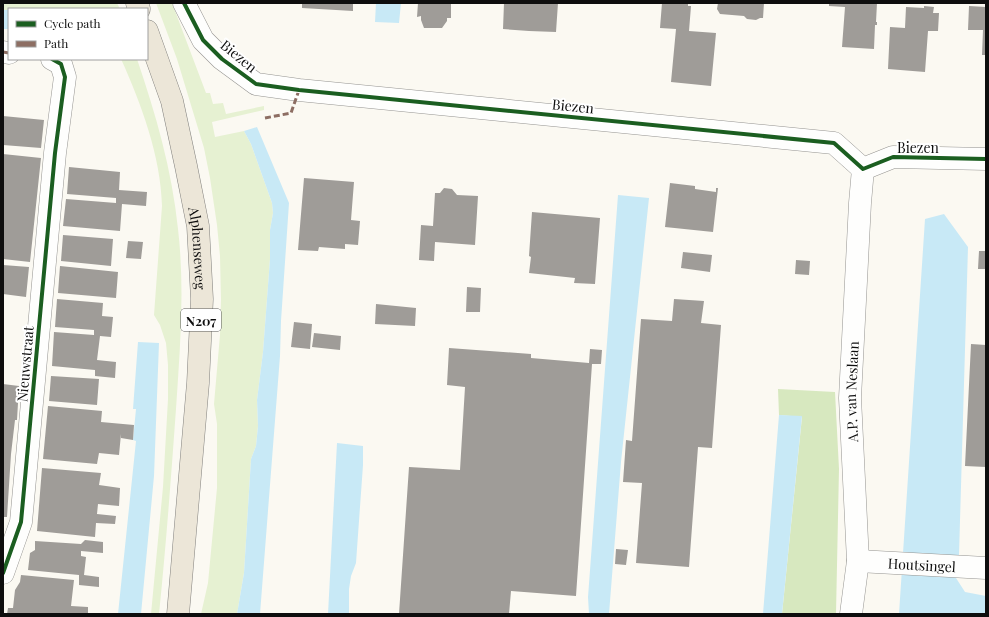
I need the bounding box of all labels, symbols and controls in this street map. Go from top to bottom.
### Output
legend [8,8,148,60]
text: Cycle path [44,15,101,31]
text: Path [44,35,68,51]
street label: Biezen [217,35,262,77]
street label: Biezen [551,94,595,118]
street label: Biezen [897,138,940,157]
street label: Alphenseweg [185,204,211,291]
road number: N207 [181,309,221,331]
street label: Nieuwstraat [12,324,38,403]
street label: A.P. van Neslaan [840,340,862,444]
street label: Houtsingel [887,553,956,576]

